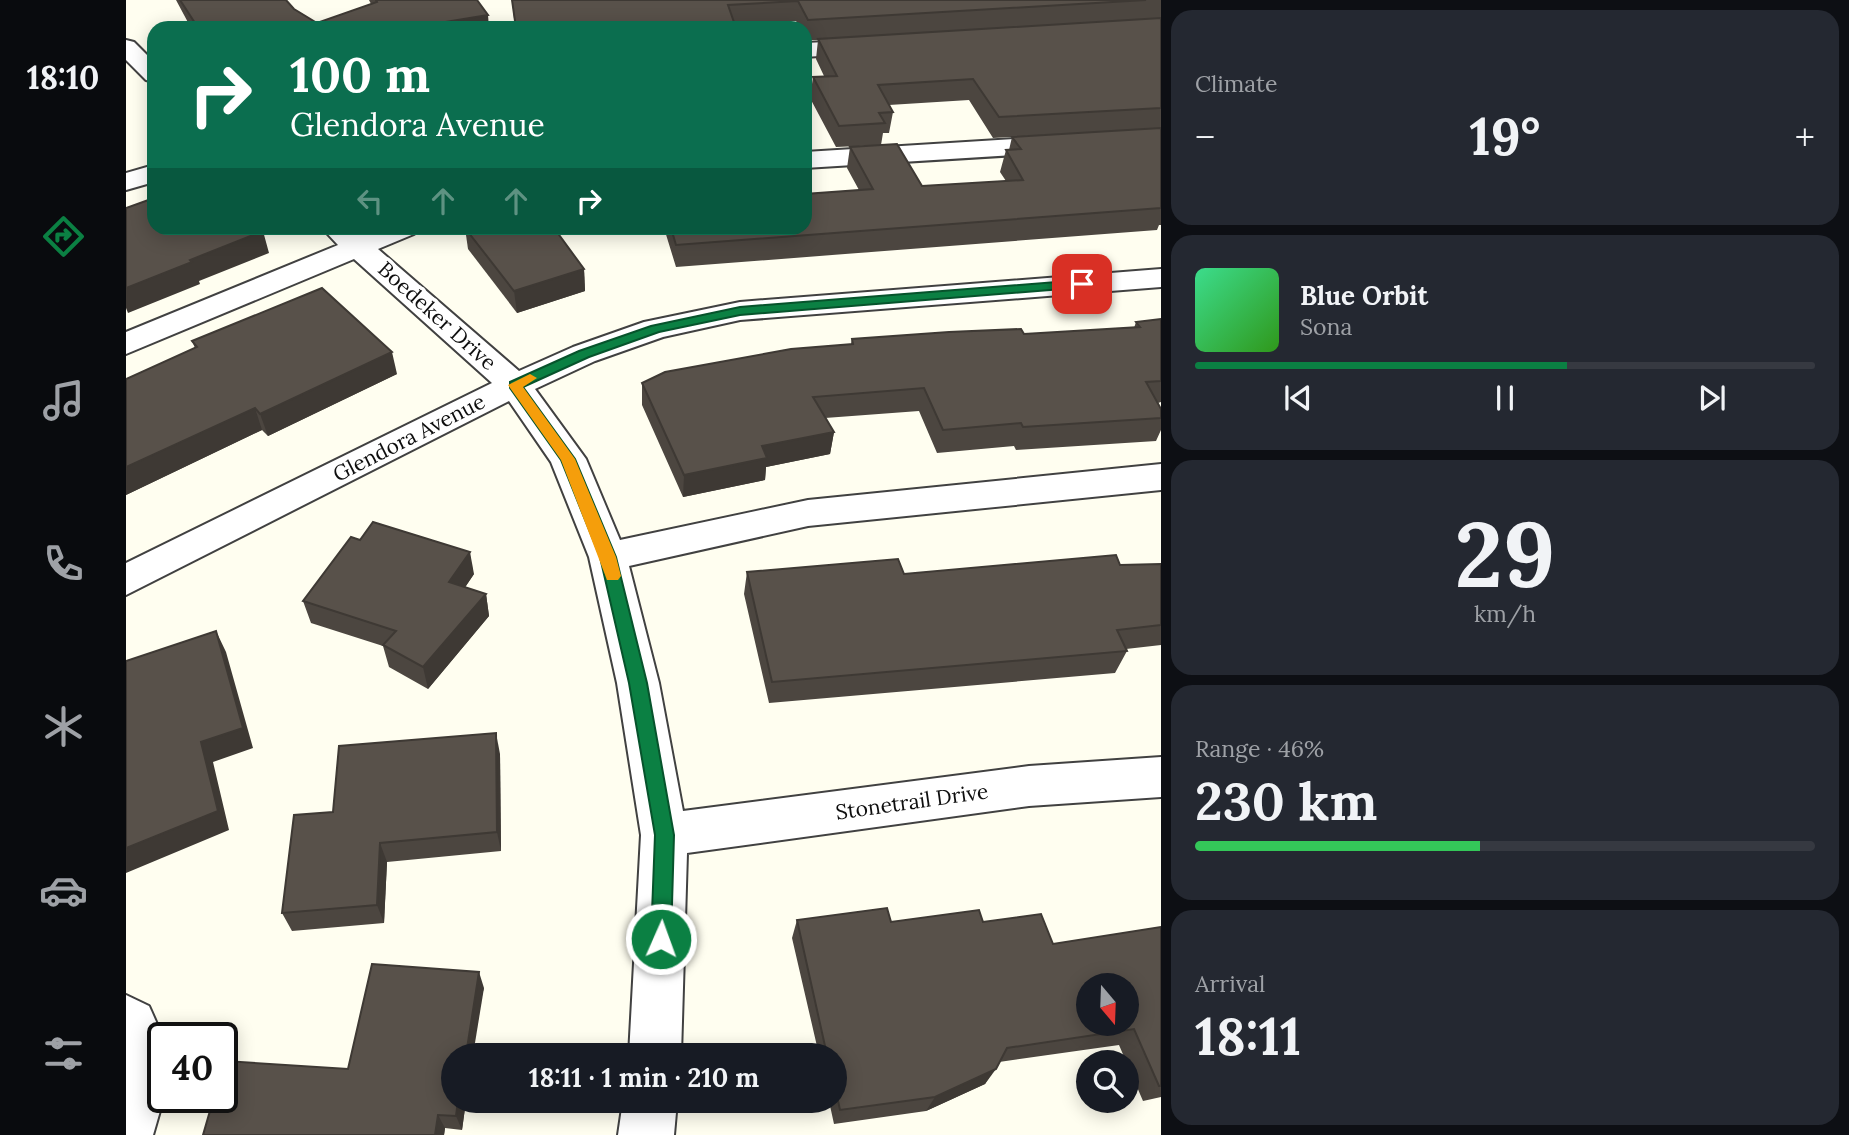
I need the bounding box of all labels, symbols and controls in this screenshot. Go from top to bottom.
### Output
text: 100 m [290,43,430,105]
icon: right [175,49,266,140]
text: 18:10 [27,57,99,98]
text: Climate [1195,69,1277,98]
text: 19° [1470,103,1540,169]
text: Glendora Avenue [290,104,545,145]
text: − [1195,113,1215,161]
text: + [1795,113,1815,161]
icon: left [351,182,389,220]
icon: ahead [424,182,462,220]
icon: ahead [497,182,535,220]
icon: right [570,182,608,220]
icon: directions [39,212,88,261]
pin [1052,254,1112,314]
street label: Boedeker Drive [372,255,502,376]
icon: arrive [1063,265,1101,303]
text: Blue Orbit [1300,279,1428,312]
text: Sona [1300,312,1352,341]
icon: music [39,376,88,425]
icon: previous [1279,379,1317,417]
icon: pause [1486,379,1524,417]
icon: next [1693,379,1731,417]
street label: Glendora Avenue [328,388,489,488]
text: 29 [1455,495,1555,612]
icon: phone [39,539,88,588]
text: km/h [1474,599,1536,628]
icon: climate [39,702,88,751]
text: Range · 46% [1195,734,1324,763]
text: 230 km [1195,768,1377,834]
street label: Stonetrail Drive [834,777,990,826]
icon: car [39,866,88,915]
position arrow [624,902,698,976]
text: Arrival [1195,969,1265,998]
north arrow [1076,973,1139,1036]
map controls [1076,973,1139,1113]
text: 18:11 [1195,1003,1301,1069]
speed limit sign: 40 [147,1022,238,1113]
icon: filters [39,1029,88,1078]
button: search [1076,1050,1139,1113]
text: 18:11 · 1 min · 210 m [529,1061,759,1094]

